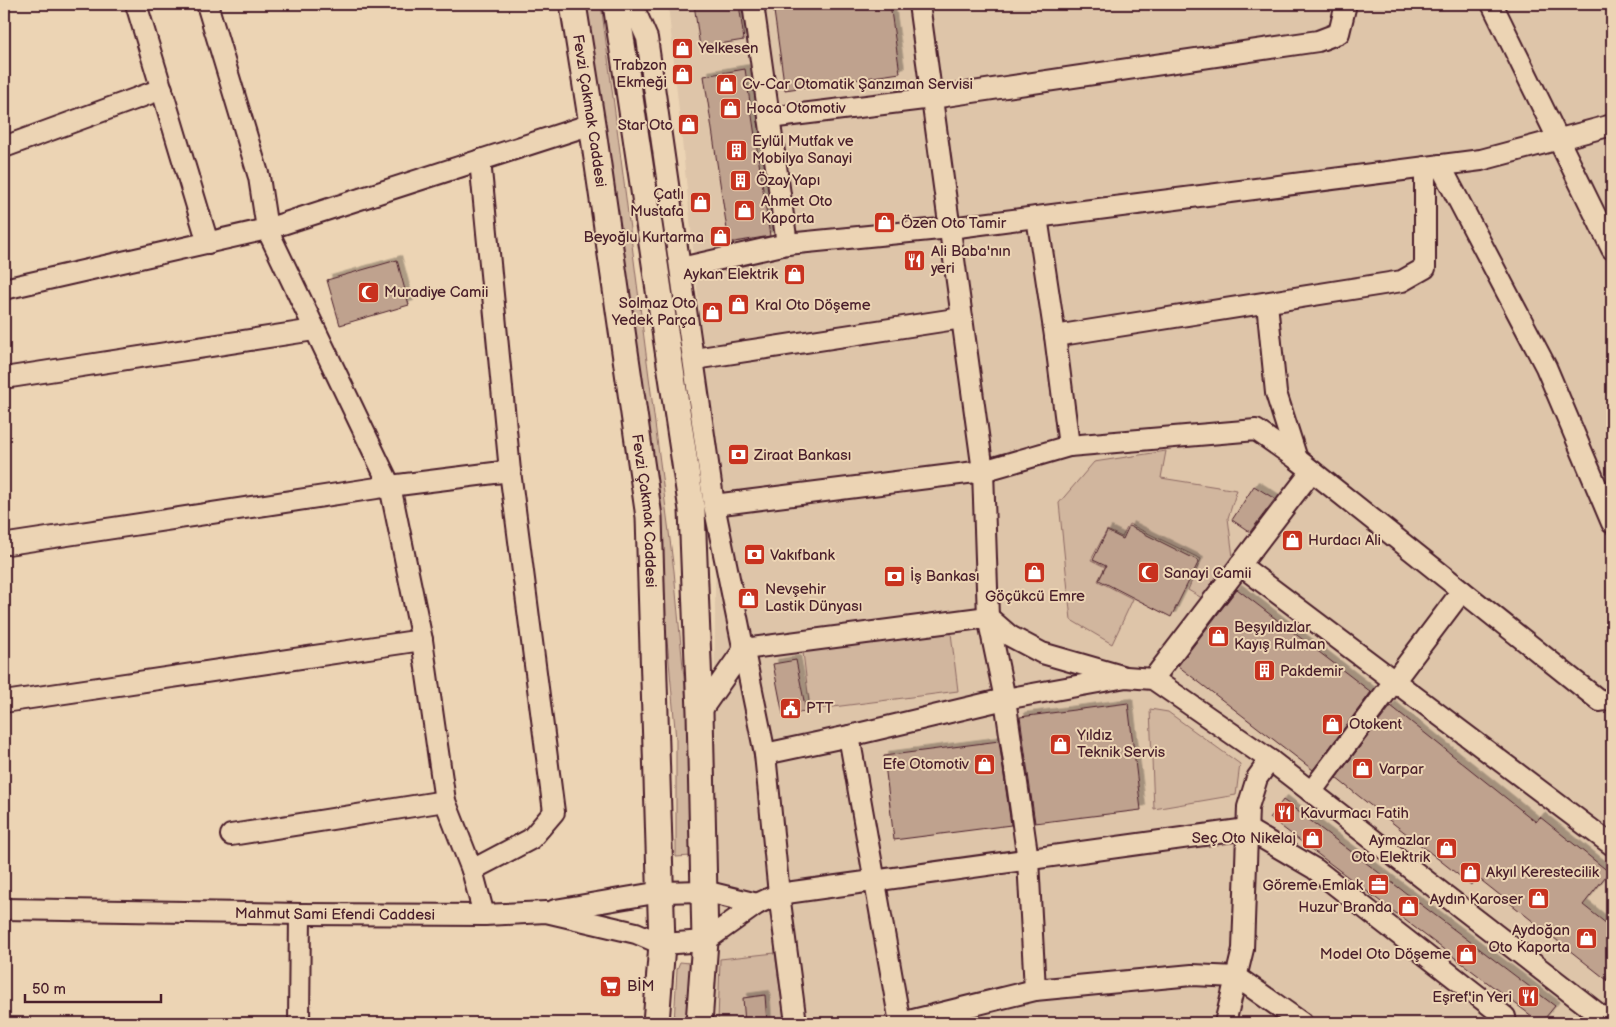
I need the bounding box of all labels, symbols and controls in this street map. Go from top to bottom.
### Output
street label: Fevzi Çakmak Caddesi [568,33,610,188]
shop icon: Yelkesen [670,36,694,60]
place label: Yelkesen [697,39,759,58]
place label: Trabzon Ekmeği [613,56,667,92]
shop icon: Trabzon Ekmeği [671,62,695,86]
shop icon: Cv-Car Otomatik Şanzıman Servisi [714,72,738,96]
place label: Cv-Car Otomatik Şanzıman Servisi [742,75,973,94]
shop icon: Hoca Otomotiv [718,96,742,120]
place label: Hoca Otomotiv [746,99,846,118]
shop icon: Star Oto [677,113,701,137]
place label: Star Oto [618,116,673,135]
place label: Eylül Mutfak ve Mobilya Sanayi [752,132,854,168]
building icon: Eylül Mutfak ve Mobilya Sanayi [724,138,748,162]
building icon: Özay Yapı [728,168,752,192]
place label: Özay Yapı [756,171,820,190]
place label: Çatlı Mustafa [630,185,684,221]
shop icon: Çatlı Mustafa [688,191,712,215]
place label: Ahmet Oto Kaporta [761,192,833,228]
shop icon: Ahmet Oto Kaporta [733,198,757,222]
shop icon: Özen Oto Tamir [873,211,897,235]
place label: Özen Oto Tamir [901,214,1007,233]
shop icon: Beyoğlu Kurtarma [708,225,732,249]
place label: Beyoğlu Kurtarma [583,228,704,247]
place label: Ali Baba'nın yeri [930,242,1011,278]
restaurant icon: Ali Baba'nın yeri [903,248,927,272]
shop icon: Aykan Elektrik [782,262,806,286]
place label: Aykan Elektrik [683,265,779,284]
mosque icon: Muradiye Camii [356,280,380,304]
place label: Muradiye Camii [384,283,488,302]
shop icon: Kral Oto Döşeme [727,293,751,317]
place label: Solmaz Oto Yedek Parça [611,294,696,330]
place label: Kral Oto Döşeme [755,296,871,315]
shop icon: Solmaz Oto Yedek Parça [700,300,724,324]
street label: Fevzi Çakmak Caddesi [627,433,660,588]
bank icon: Ziraat Bankası [726,443,750,467]
place label: Ziraat Bankası [753,446,851,465]
shop icon: Hurdacı Ali [1280,528,1304,552]
place label: Hurdacı Ali [1308,531,1381,550]
bank icon: Vakıfbank [742,543,766,567]
place label: Vakıfbank [770,546,836,565]
shop icon: Göçükcü Emre [1023,561,1047,585]
mosque icon: Sanayi Camii [1136,561,1160,585]
bank icon: İş Bankası [882,564,906,588]
place label: Sanayi Camii [1164,564,1251,583]
place label: İş Bankası [910,567,980,586]
place label: Nevşehir Lastik Dünyası [765,580,862,616]
shop icon: Nevşehir Lastik Dünyası [737,586,761,610]
place label: Göçükcü Emre [985,587,1085,606]
place label: Beşyıldızlar Kayış Rulman [1234,618,1326,654]
shop icon: Beşyıldızlar Kayış Rulman [1206,624,1230,648]
building icon: Pakdemir [1252,659,1276,683]
place label: Pakdemir [1280,662,1344,681]
public building icon: PTT [778,696,802,720]
place label: PTT [806,699,833,718]
shop icon: Otokent [1321,712,1345,736]
place label: Otokent [1349,715,1403,734]
place label: Yıldız Teknik Servis [1076,726,1166,762]
shop icon: Yıldız Teknik Servis [1049,732,1073,756]
shop icon: Efe Otomotiv [973,752,997,776]
place label: Efe Otomotiv [882,755,970,774]
shop icon: Varpar [1351,757,1375,781]
place label: Varpar [1379,760,1424,779]
restaurant icon: Kavurmacı Fatih [1272,801,1296,825]
place label: Kavurmacı Fatih [1300,804,1409,823]
shop icon: Seç Oto Nikelaj [1300,826,1324,850]
place label: Seç Oto Nikelaj [1192,829,1296,848]
place label: Aymazlar Oto Elektrik [1351,831,1431,867]
shop icon: Aymazlar Oto Elektrik [1434,837,1458,861]
shop icon: Akyıl Kerestecilik [1458,860,1482,884]
place label: Akyıl Kerestecilik [1486,863,1600,882]
office icon: Göreme Emlak [1367,873,1391,897]
place label: Göreme Emlak [1263,876,1364,895]
shop icon: Aydın Karoser [1527,887,1551,911]
place label: Aydın Karoser [1430,890,1524,909]
shop icon: Huzur Branda [1396,895,1420,919]
place label: Huzur Branda [1298,898,1392,917]
street label: Mahmut Sami Efendi Caddesi [235,904,435,925]
place label: Aydoğan Oto Kaporta [1488,921,1570,957]
shop icon: Aydoğan Oto Kaporta [1574,927,1598,951]
shop icon: Model Oto Döşeme [1455,942,1479,966]
place label: Model Oto Döşeme [1320,945,1451,964]
scale bar [25,972,161,1004]
supermarket icon: BİM [599,974,623,998]
place label: BİM [627,977,655,996]
text: 50 m [32,980,66,999]
restaurant icon: Eşref'in Yeri [1516,985,1540,1009]
place label: Eşref'in Yeri [1432,988,1512,1007]

